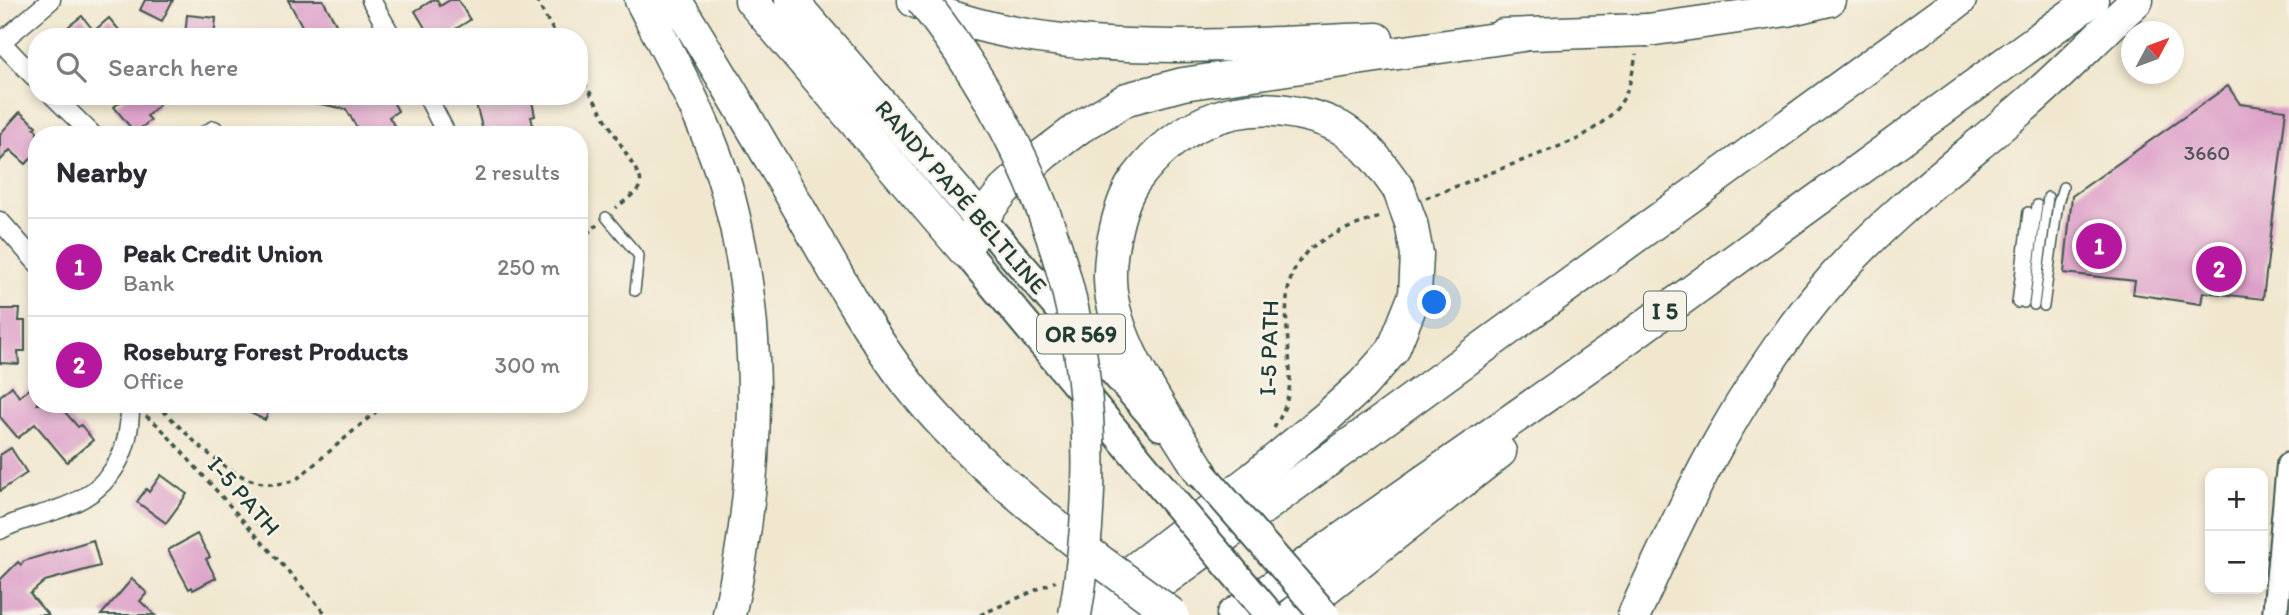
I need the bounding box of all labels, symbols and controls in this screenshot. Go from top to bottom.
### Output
north arrow [2121,21,2184,84]
search box [28,28,588,105]
icon: search [52,48,90,86]
text: Search here [108,51,238,83]
street label: RANDY PAPÉ BELTLINE [869,94,1054,300]
house number: 3660 [2184,140,2230,165]
text: Nearby [56,153,147,190]
text: 2 results [474,158,560,186]
pin: 1 [2076,220,2122,272]
text: Peak Credit Union [123,237,323,269]
pin: 2 [2196,243,2242,295]
text: 1 [74,253,84,281]
text: 250 m [497,253,560,281]
text: Bank [123,269,175,297]
your location [1417,285,1451,319]
road number: I 5 [1644,292,1686,330]
street label: I-5 PATH [1252,300,1285,396]
road number: OR 569 [1037,314,1125,354]
text: Roseburg Forest Products [123,335,409,367]
text: 2 [73,351,85,379]
text: 300 m [495,351,560,379]
text: Office [123,367,184,395]
street label: I-5 PATH [202,450,287,541]
map controls [2205,468,2268,594]
button: + [2205,468,2268,531]
button: − [2205,531,2268,594]

